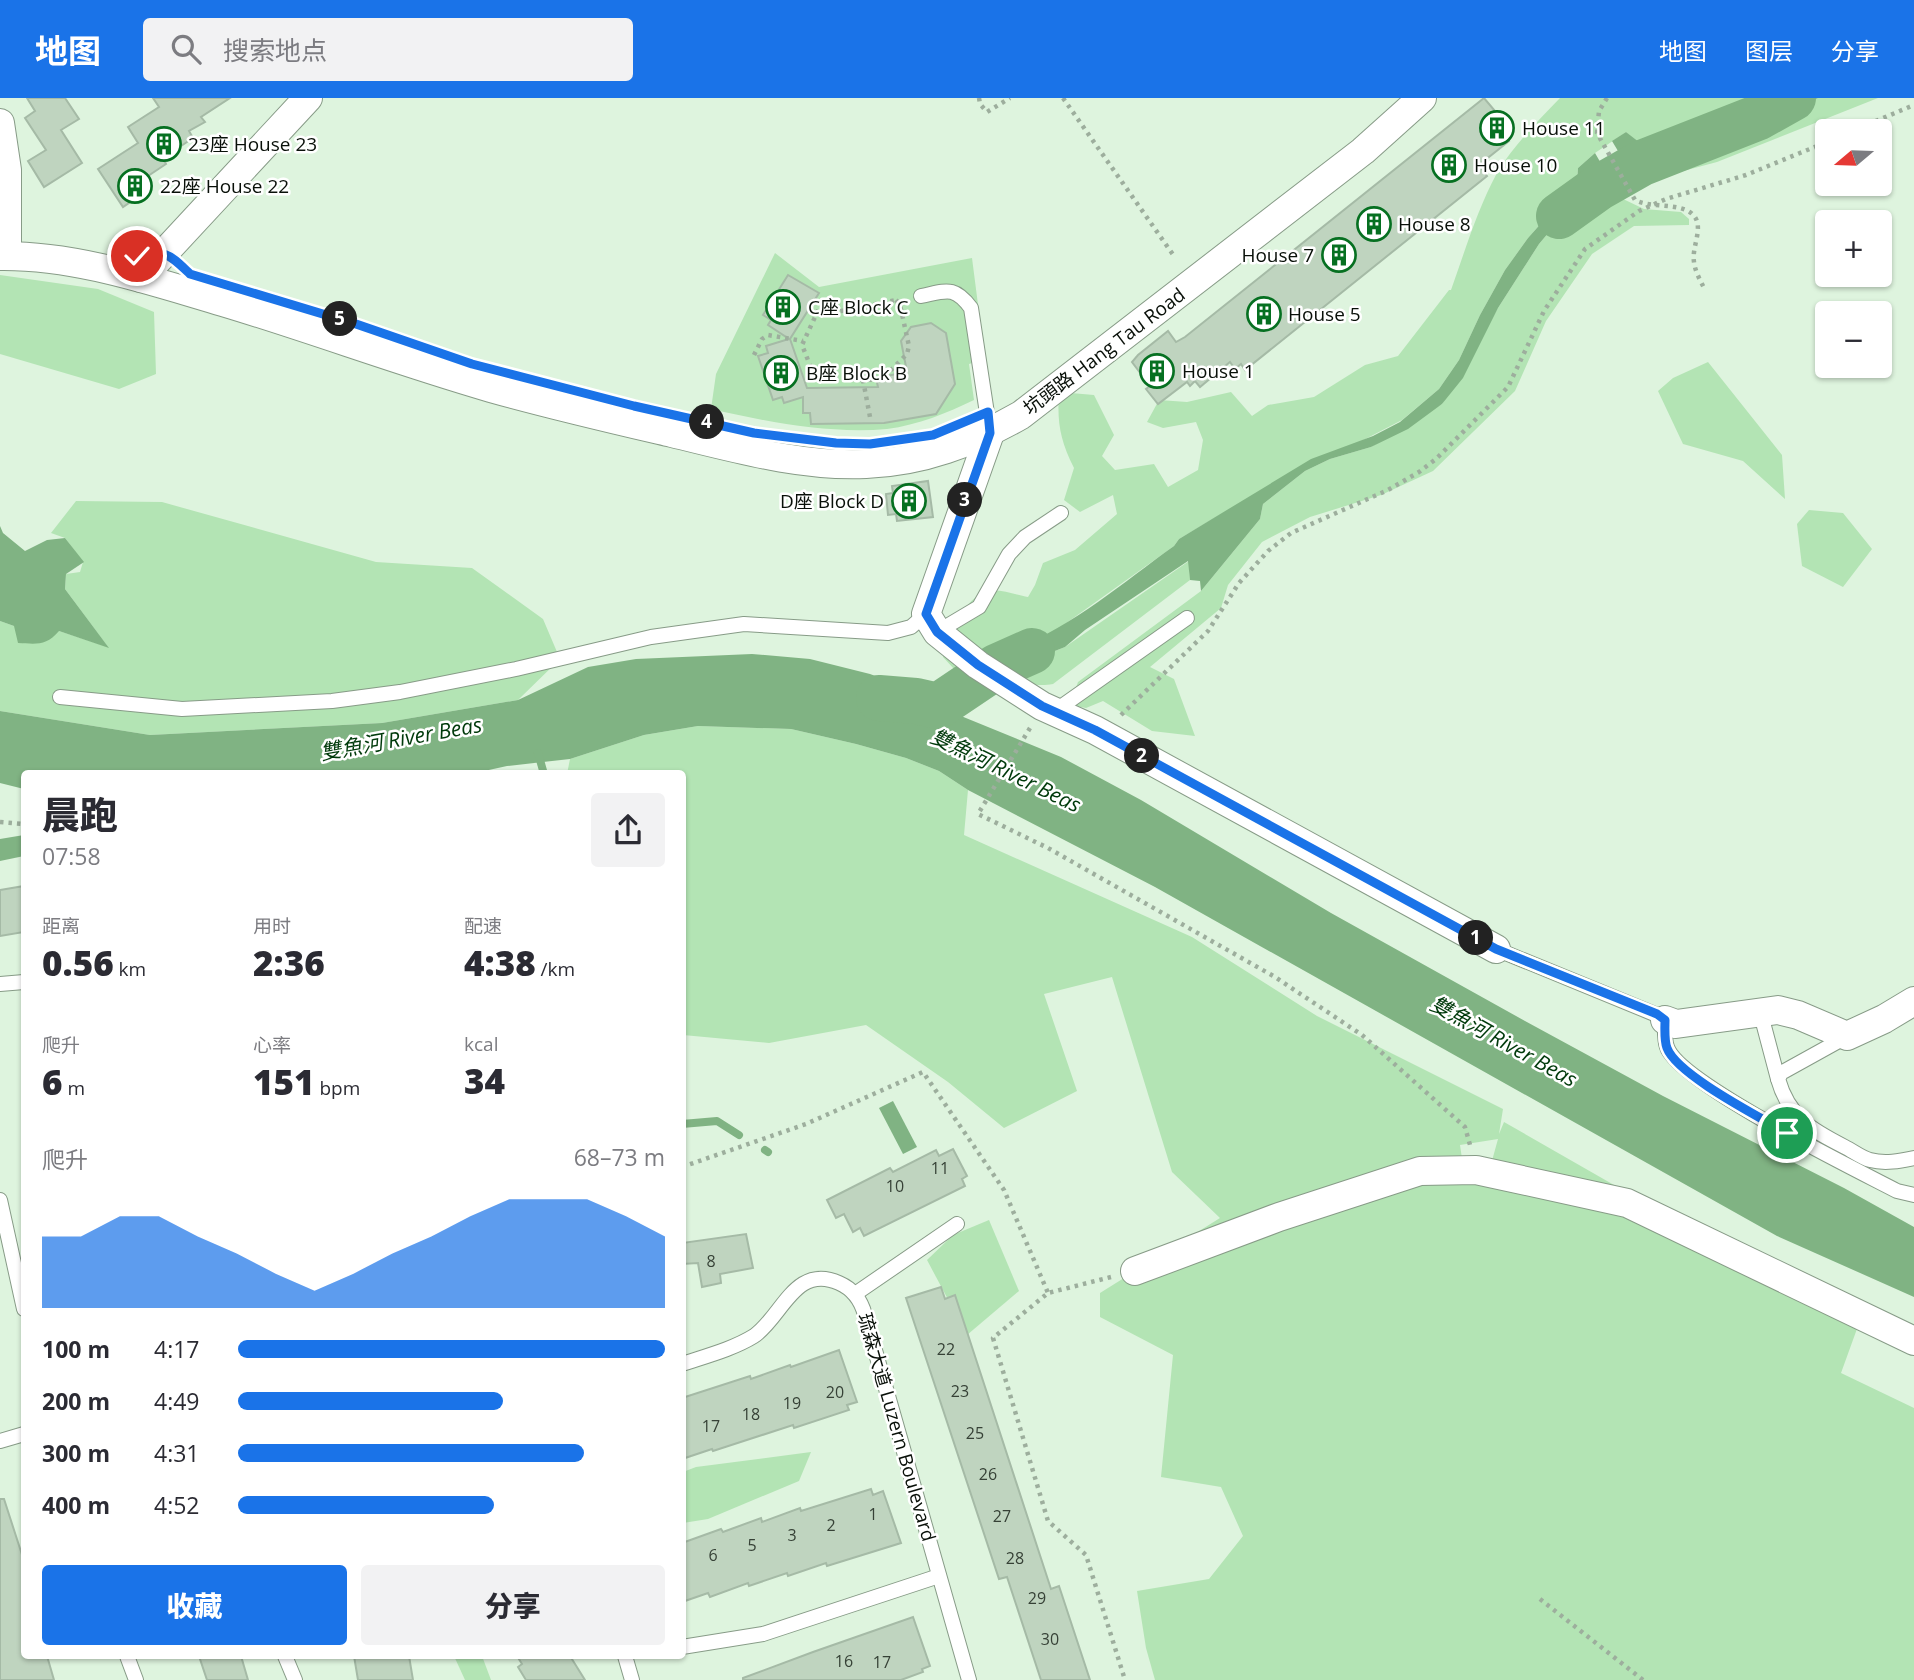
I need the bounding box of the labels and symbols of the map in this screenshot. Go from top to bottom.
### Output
building icon: House 11 [1478,109,1516,147]
place label: House 11 [1522,115,1605,141]
north arrow [1815,119,1892,196]
building icon: 23座 House 23 [145,125,183,163]
place label: 23座 House 23 [188,131,317,157]
building icon: House 10 [1430,146,1468,184]
place label: House 10 [1474,152,1557,178]
building icon: 22座 House 22 [116,167,154,205]
place label: 22座 House 22 [160,173,289,199]
building icon: House 8 [1355,205,1393,243]
place label: House 8 [1398,211,1471,237]
pin [107,226,167,286]
building icon: House 7 [1320,236,1358,274]
place label: House 7 [1241,242,1314,268]
street label: 坑頭路 Hang Tau Road [1018,282,1190,420]
building icon: C座 Block C [764,288,802,326]
place label: C座 Block C [808,294,908,320]
building icon: House 5 [1245,295,1283,333]
place label: House 5 [1288,301,1361,327]
pin: 5 [322,302,358,336]
building icon: House 1 [1138,352,1176,390]
building icon: B座 Block B [762,354,800,392]
place label: House 1 [1182,358,1255,384]
place label: B座 Block B [806,360,907,386]
pin: 4 [690,404,724,440]
building icon: D座 Block D [890,482,928,520]
pin: 3 [948,482,982,518]
place label: D座 Block D [780,488,884,514]
water label: 雙魚河 River Beas [318,710,484,766]
water label: 雙魚河 River Beas [926,722,1086,818]
pin: 2 [1124,738,1160,774]
pin: 1 [1458,920,1494,956]
water label: 雙魚河 River Beas [1426,989,1582,1093]
pin [1757,1103,1817,1163]
house number: 11 [931,1157,949,1179]
house number: 10 [886,1175,904,1197]
house number: 8 [706,1250,716,1272]
street label: 琉森大道 Luzern Boulevard [852,1310,942,1544]
house number: 22 [937,1338,955,1360]
house number: 23 [951,1380,969,1402]
house number: 20 [826,1381,844,1403]
house number: 19 [783,1392,801,1414]
house number: 18 [742,1403,760,1425]
house number: 17 [702,1415,720,1437]
house number: 25 [966,1422,984,1444]
house number: 26 [979,1463,997,1485]
house number: 1 [868,1503,878,1525]
house number: 27 [993,1505,1011,1527]
house number: 2 [826,1514,836,1536]
house number: 3 [787,1524,797,1546]
house number: 5 [747,1534,757,1556]
house number: 6 [708,1544,718,1566]
house number: 28 [1006,1547,1024,1569]
house number: 29 [1028,1587,1046,1609]
house number: 30 [1041,1628,1059,1650]
house number: 16 [835,1650,853,1672]
house number: 17 [873,1651,891,1673]

